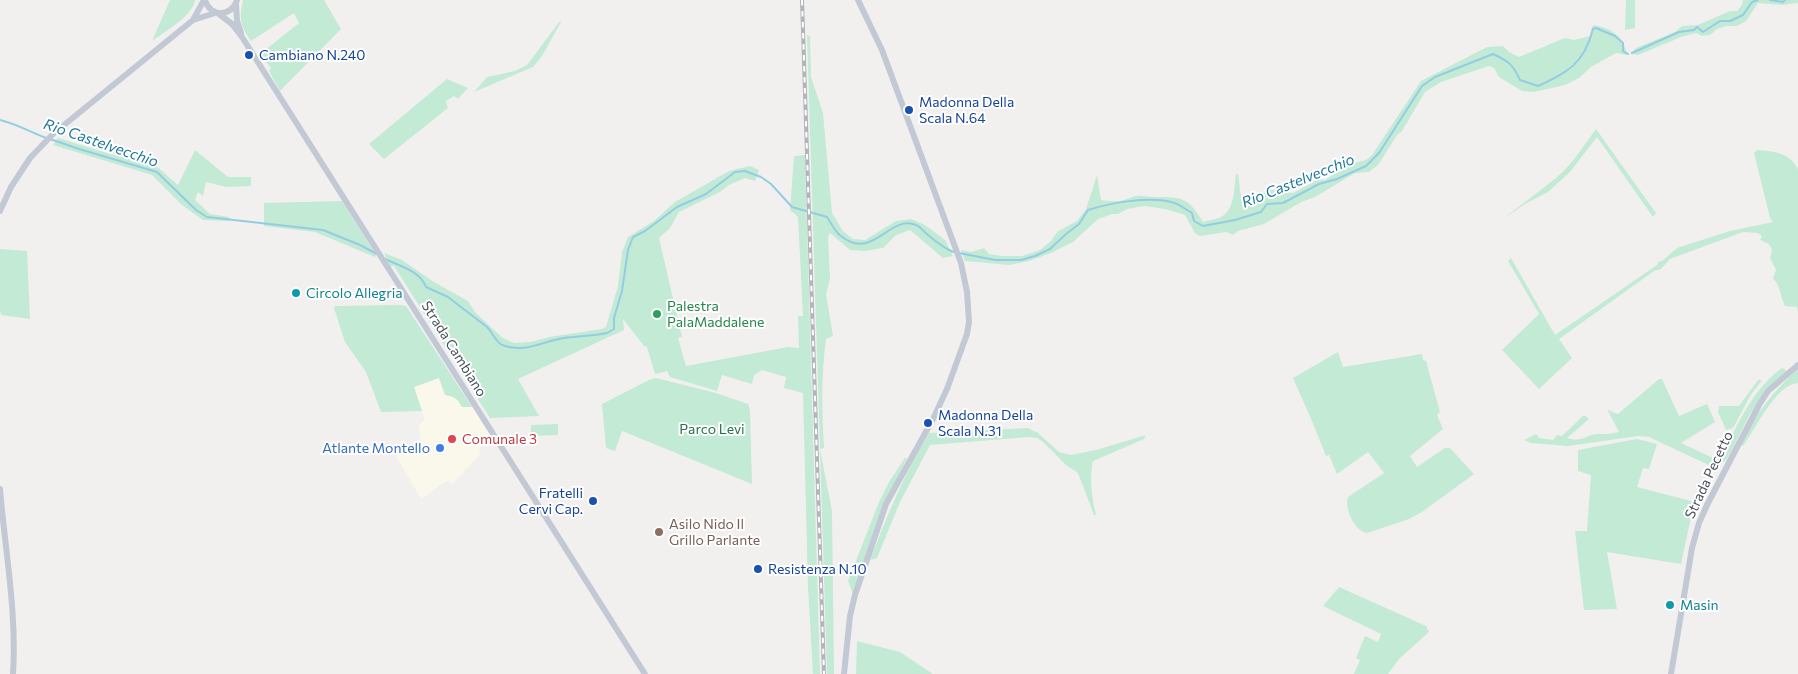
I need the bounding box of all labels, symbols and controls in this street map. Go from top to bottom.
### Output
place label: Cambiano N.240 [259,47,365,63]
marker: Cambiano N.240 [243,49,255,61]
place label: Madonna Della Scala N.64 [919,94,1014,126]
marker: Madonna Della Scala N.64 [903,104,915,116]
water label: Rio Castelvecchio [41,115,161,171]
water label: Rio Castelvecchio [1239,150,1357,212]
place label: Circolo Allegria [306,285,403,301]
marker: Circolo Allegria [290,287,302,299]
street label: Strada Cambiano [418,298,490,400]
place label: Palestra PalaMaddalene [667,298,764,331]
marker: Palestra PalaMaddalene [651,308,663,320]
place label: Madonna Della Scala N.31 [938,407,1033,440]
marker: Madonna Della Scala N.31 [922,417,934,429]
park label: Parco Levi [679,421,745,437]
street label: Strada Pecetto [1681,429,1737,521]
place label: Comunale 3 [462,431,537,447]
marker: Comunale 3 [446,433,458,445]
place label: Atlante Montello [322,440,430,456]
marker: Atlante Montello [434,442,446,454]
place label: Fratelli Cervi Cap. [519,485,583,518]
marker: Fratelli Cervi Cap. [587,495,599,507]
place label: Asilo Nido Il Grillo Parlante [669,516,760,548]
marker: Asilo Nido Il Grillo Parlante [653,526,665,538]
place label: Resistenza N.10 [768,561,867,577]
marker: Resistenza N.10 [752,563,764,575]
place label: Masin [1680,597,1719,613]
marker: Masin [1664,599,1676,611]

